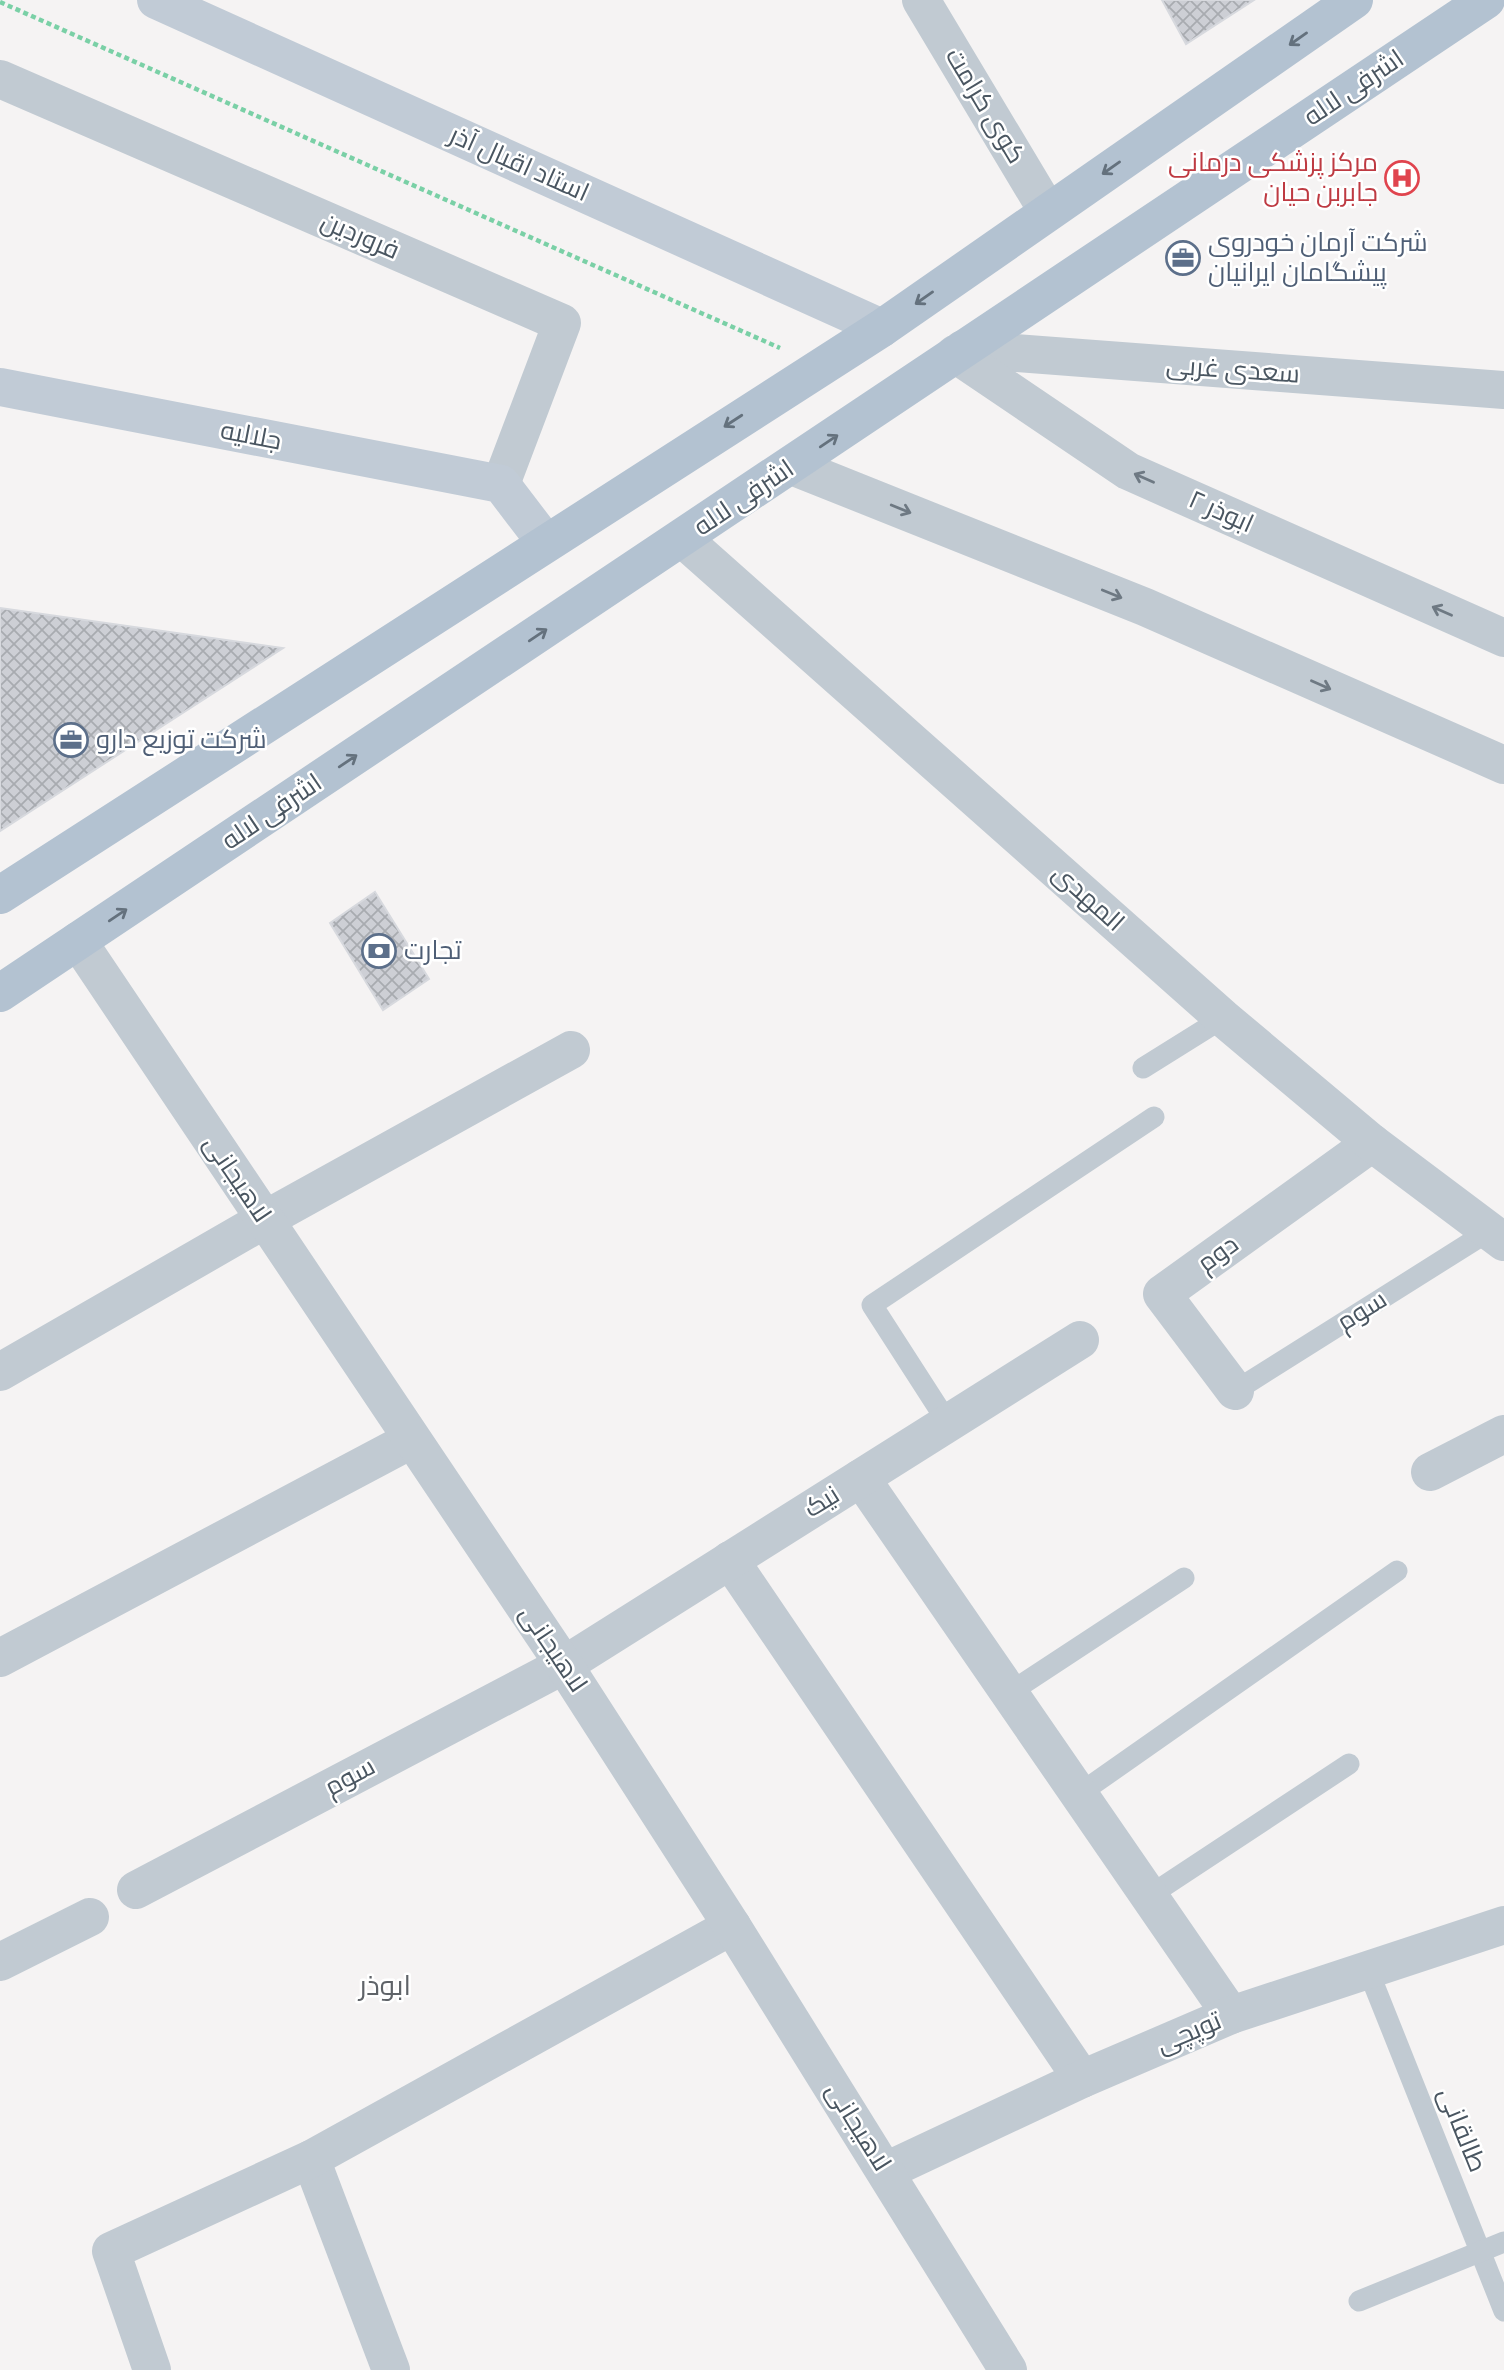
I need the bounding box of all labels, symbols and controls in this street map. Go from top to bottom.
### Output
one-way arrow [1289,32,1308,46]
street label: کوی کرامت [938,42,1032,170]
street label: اشرفی لاله [1298,43,1410,133]
street label: استاد اقبال آذر [442,118,594,209]
place label: مرکز پزشکی درمانی جابربن حیان [1168,147,1378,209]
hospital icon: مرکز پزشکی درمانی جابربن حیان [1383,159,1421,197]
one-way arrow [1102,161,1121,176]
street label: فروردین [316,205,404,267]
place label: شرکت آرمان خودروی پیشگامان ایرانیان [1208,227,1428,289]
office icon: شرکت آرمان خودروی پیشگامان ایرانیان [1164,239,1202,277]
one-way arrow [915,291,934,305]
street label: سعدی غربی [1165,349,1301,391]
street label: جلالیه [218,414,284,458]
one-way arrow [724,414,743,429]
one-way arrow [819,434,838,448]
street label: اشرفی لاله [688,453,800,543]
one-way arrow [1134,471,1156,484]
street label: ابوذر ۲ [1184,484,1258,540]
one-way arrow [890,504,912,517]
one-way arrow [1101,588,1123,601]
one-way arrow [1431,604,1453,617]
one-way arrow [527,628,547,642]
one-way arrow [1310,679,1331,692]
office icon: شرکت توزیع دارو [52,721,90,759]
place label: شرکت توزیع دارو [96,724,267,756]
one-way arrow [338,754,357,769]
street label: اشرفی لاله [216,767,328,857]
street label: المهدی [1045,857,1131,939]
one-way arrow [108,907,127,922]
bank icon: تجارت [360,932,398,970]
place label: تجارت [404,935,462,967]
street label: لاهیجانی [196,1129,278,1229]
street label: دوم [1191,1228,1245,1280]
street label: سوم [1331,1283,1393,1339]
street label: نیک [798,1479,846,1525]
street label: لاهیجانی [512,1599,594,1699]
street label: سوم [319,1750,381,1804]
district label: ابوذر [357,1969,411,2003]
street label: توپچی [1152,2005,1226,2061]
street label: لاهیجانی [818,2077,898,2177]
street label: طالقانی [1431,2083,1493,2177]

